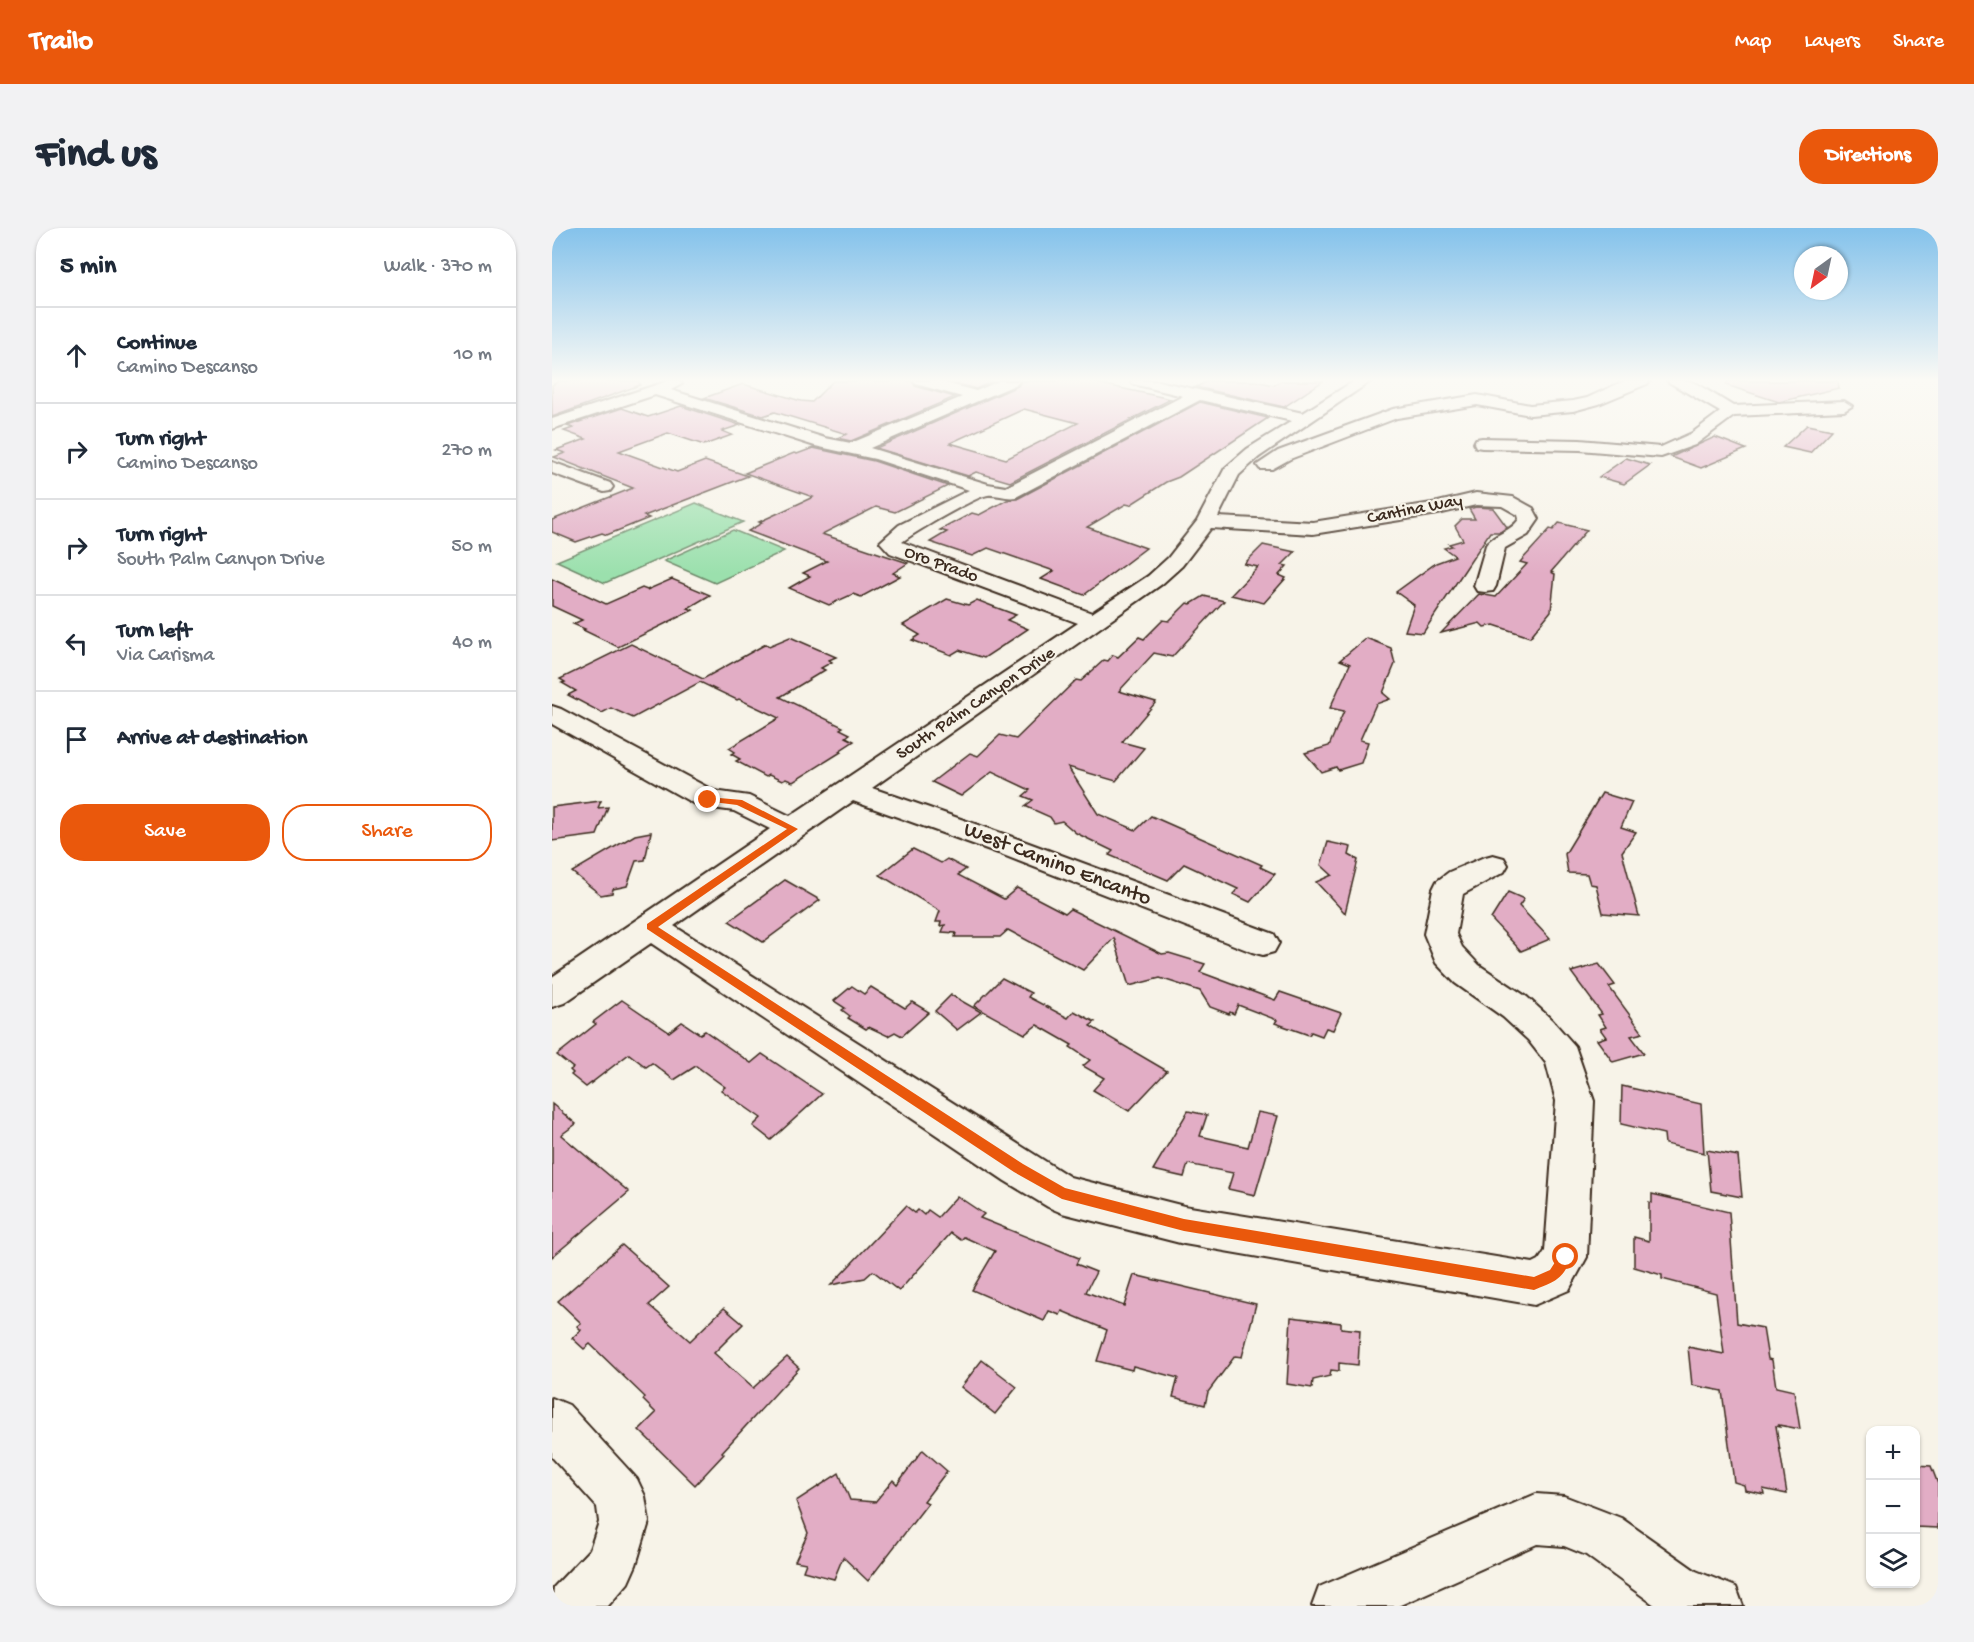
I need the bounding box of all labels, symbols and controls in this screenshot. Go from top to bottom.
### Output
text: Trailo [30,26,93,59]
text: Map [1735,30,1771,55]
text: Layers [1804,30,1860,55]
text: Share [1893,30,1944,55]
button: Directions [1799,129,1938,184]
text: Find us [36,132,156,181]
north arrow [1794,246,1848,300]
text: 5 min [60,252,116,283]
text: Walk · 370 m [384,256,492,279]
text: Continue [117,331,197,357]
icon: ahead [60,339,93,372]
text: 10 m [454,344,492,367]
text: Camino Descanso [117,357,258,380]
text: Turn right [117,427,205,453]
icon: right [60,435,93,468]
text: 270 m [442,440,492,463]
text: Camino Descanso [117,453,258,476]
street label: Cantina Way [1366,490,1465,530]
text: Turn right [117,523,205,549]
icon: right [60,531,93,564]
text: 50 m [451,536,492,559]
street label: Oro Prado [901,542,981,588]
text: South Palm Canyon Drive [117,549,325,572]
text: Turn left [117,619,191,645]
icon: left [60,627,93,660]
text: 40 m [452,632,492,655]
street label: South Palm Canyon Drive [893,643,1060,765]
text: Via Carisma [117,645,214,668]
icon: arrive [60,723,93,756]
text: Arrive at destination [117,726,307,752]
route end [694,786,720,812]
button: Save [60,804,270,861]
button: Share [282,804,492,861]
street label: West Camino Encanto [960,817,1154,913]
route start [1552,1243,1578,1269]
map controls [1866,1426,1920,1588]
button: + [1866,1426,1920,1480]
button: − [1866,1480,1920,1534]
button: layers [1866,1534,1920,1588]

